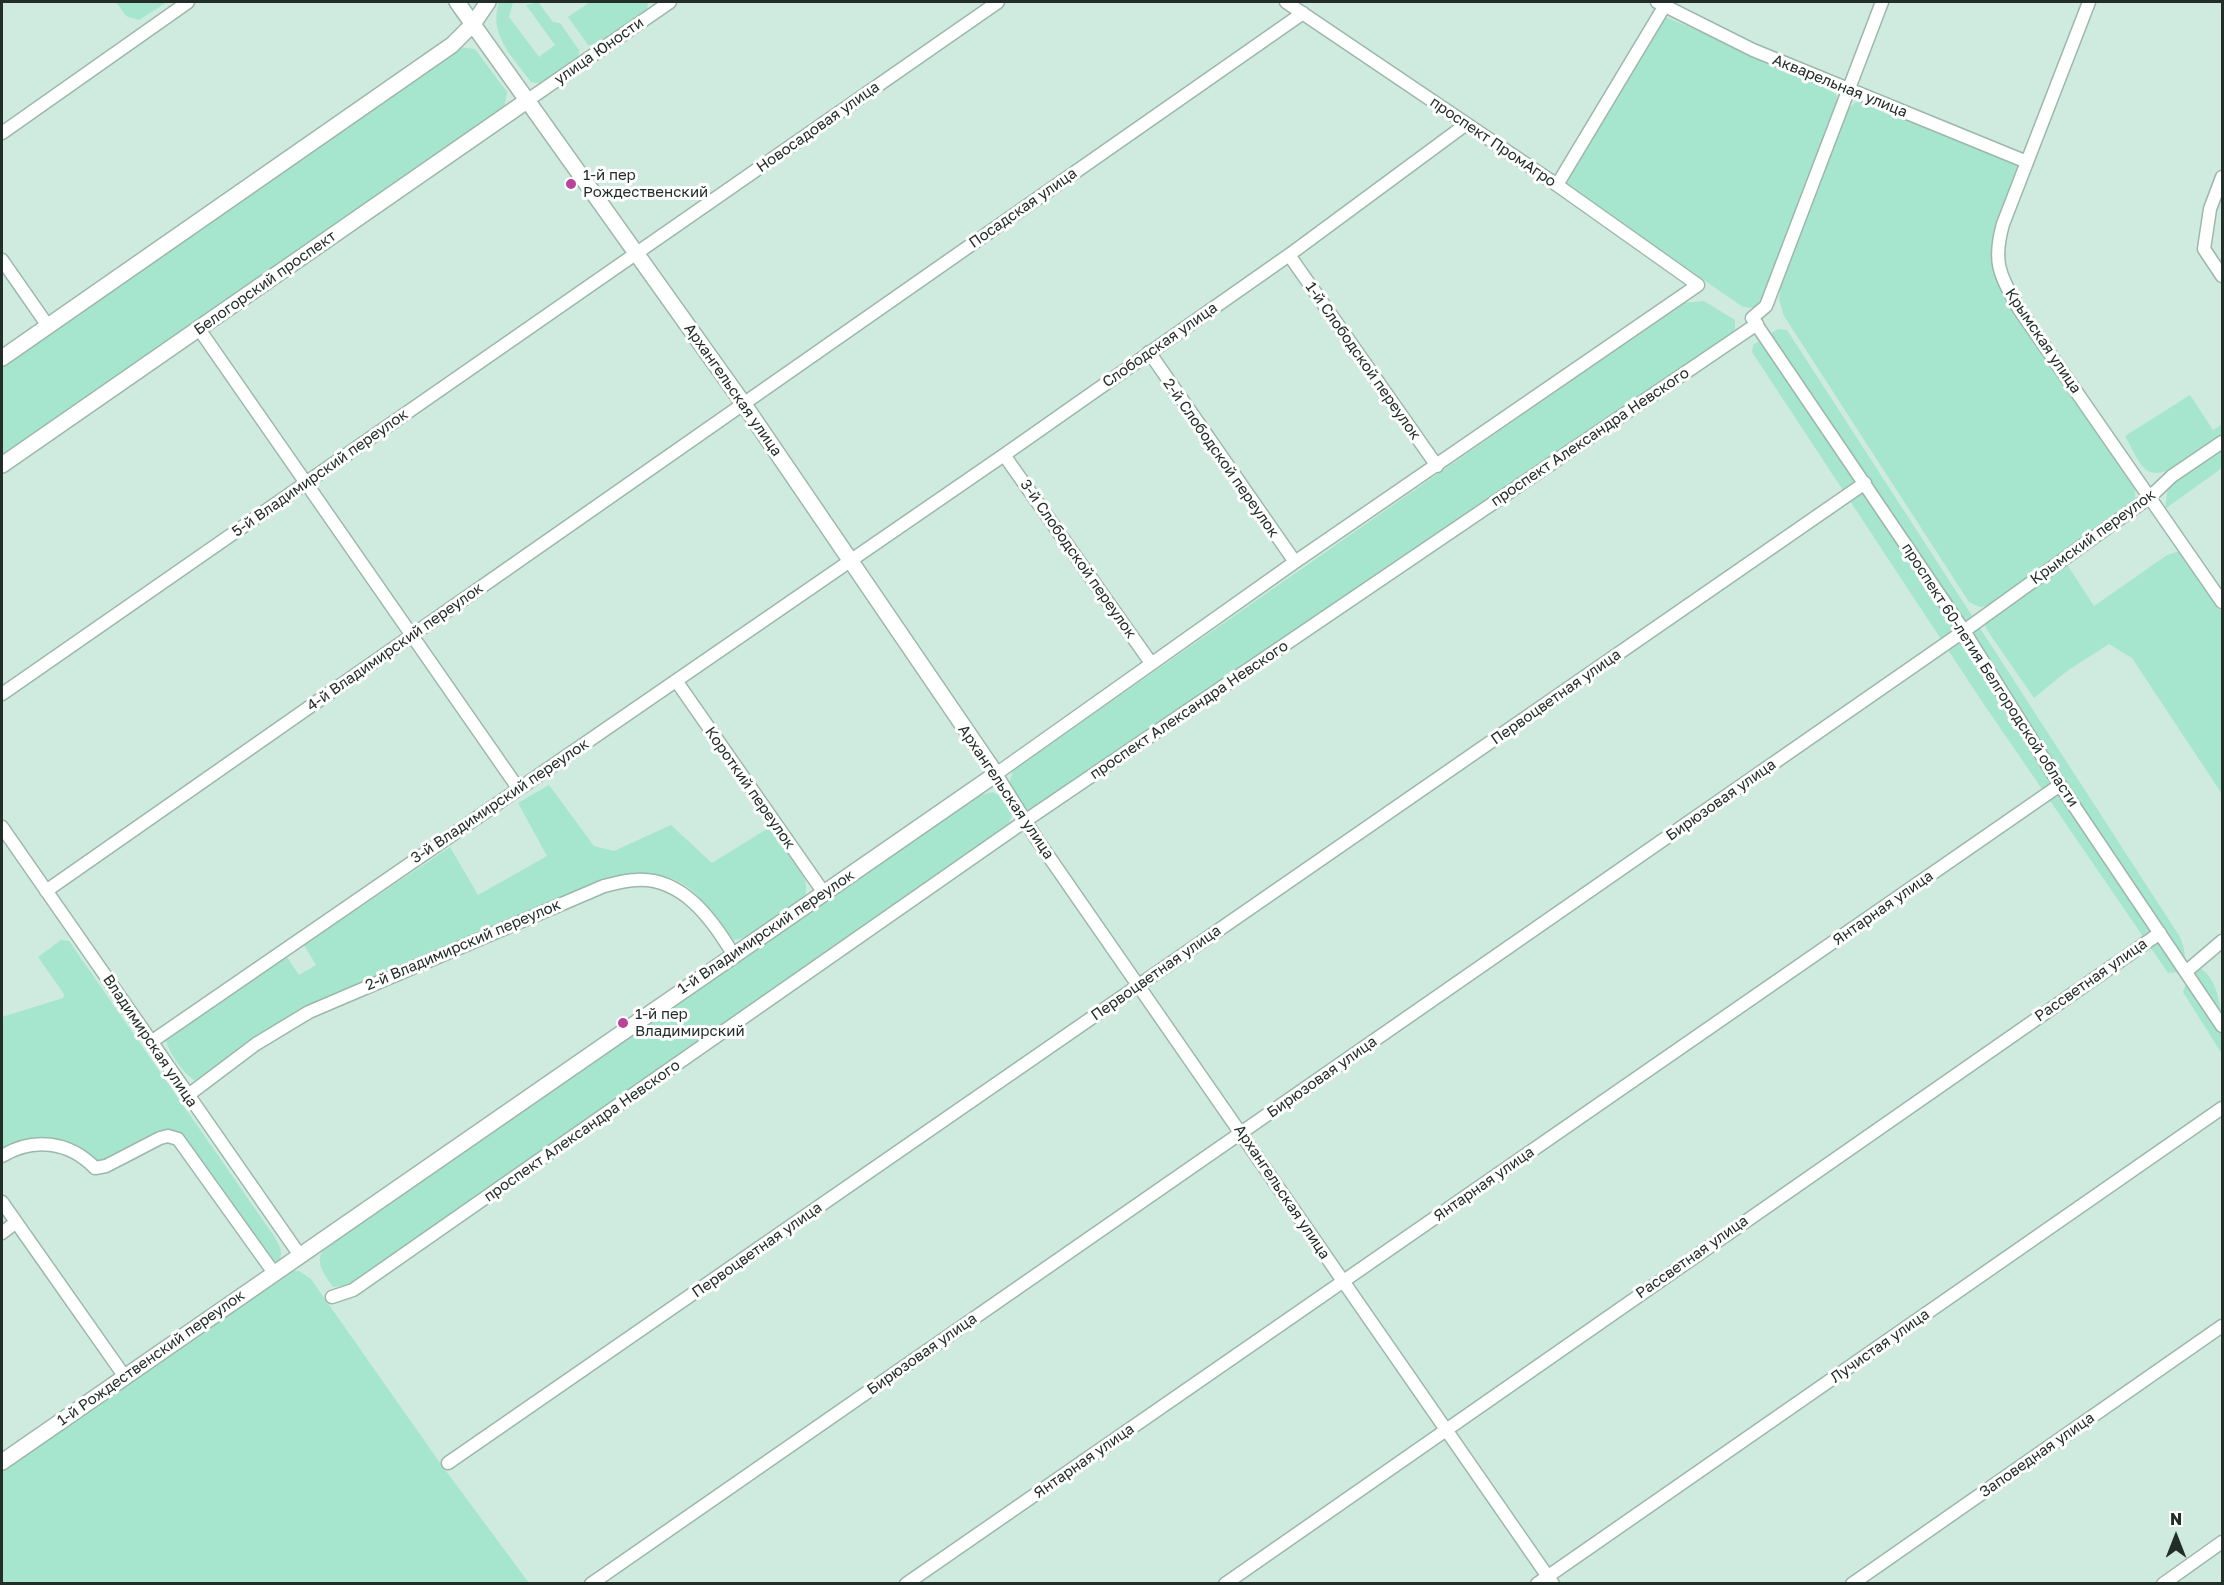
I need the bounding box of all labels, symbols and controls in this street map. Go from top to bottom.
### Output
street label: улица Юности [551,14,647,88]
street label: Акварельная улица [1770,51,1910,121]
street label: Новосадовая улица [753,78,883,176]
street label: проспект ПромАгро [1427,93,1559,191]
street label: Посадская улица [966,164,1080,252]
place label: 1-й пер Рождественский [583,166,708,201]
marker: 1-й пер Рождественский [564,177,578,191]
street label: Белогорский проспект [191,227,339,339]
street label: 1-й Слободской переулок [1302,279,1424,443]
street label: Крымская улица [2001,285,2085,397]
street label: Слободская улица [1099,299,1221,391]
street label: Архангельская улица [680,320,786,460]
street label: проспект Александра Невского [1488,364,1692,510]
street label: 2-й Слободской переулок [1159,375,1283,541]
street label: 5-й Владимирский переулок [229,405,411,541]
street label: 3-й Слободской переулок [1016,476,1140,642]
street label: Крымский переулок [2027,486,2159,588]
street label: проспект 60-летия Белгородской области [1898,540,2082,810]
street label: 4-й Владимирский переулок [303,579,487,715]
street label: проспект Александра Невского [1087,637,1291,783]
street label: Первоцветная улица [1488,645,1624,749]
street label: Архангельская улица [954,721,1058,863]
street label: Короткий переулок [701,723,799,853]
street label: 3-й Владимирский переулок [408,735,592,867]
street label: Бирюзовая улица [1663,755,1779,845]
street label: 1-й Владимирский переулок [674,866,858,998]
street label: Янтарная улица [1829,867,1937,949]
street label: 2-й Владимирский переулок [363,896,563,994]
street label: Первоцветная улица [1088,921,1224,1025]
street label: Рассветная улица [2031,935,2151,1025]
street label: Владимирская улица [99,971,201,1111]
place label: 1-й пер Владимирский [635,1005,745,1040]
marker: 1-й пер Владимирский [616,1016,630,1030]
street label: Бирюзовая улица [1264,1032,1380,1122]
street label: проспект Александра Невского [481,1056,683,1206]
street label: Архангельская улица [1230,1121,1334,1263]
street label: Янтарная улица [1430,1143,1538,1225]
street label: Первоцветная улица [689,1198,825,1302]
street label: Рассветная улица [1632,1212,1752,1302]
street label: 1-й Рождественский переулок [54,1286,248,1430]
street label: Лучистая улица [1827,1305,1933,1387]
street label: Бирюзовая улица [864,1309,980,1399]
street label: Заповедная улица [1976,1409,2098,1501]
street label: Янтарная улица [1030,1420,1138,1502]
north arrow [2146,1507,2206,1567]
text: N [2170,1509,2182,1529]

